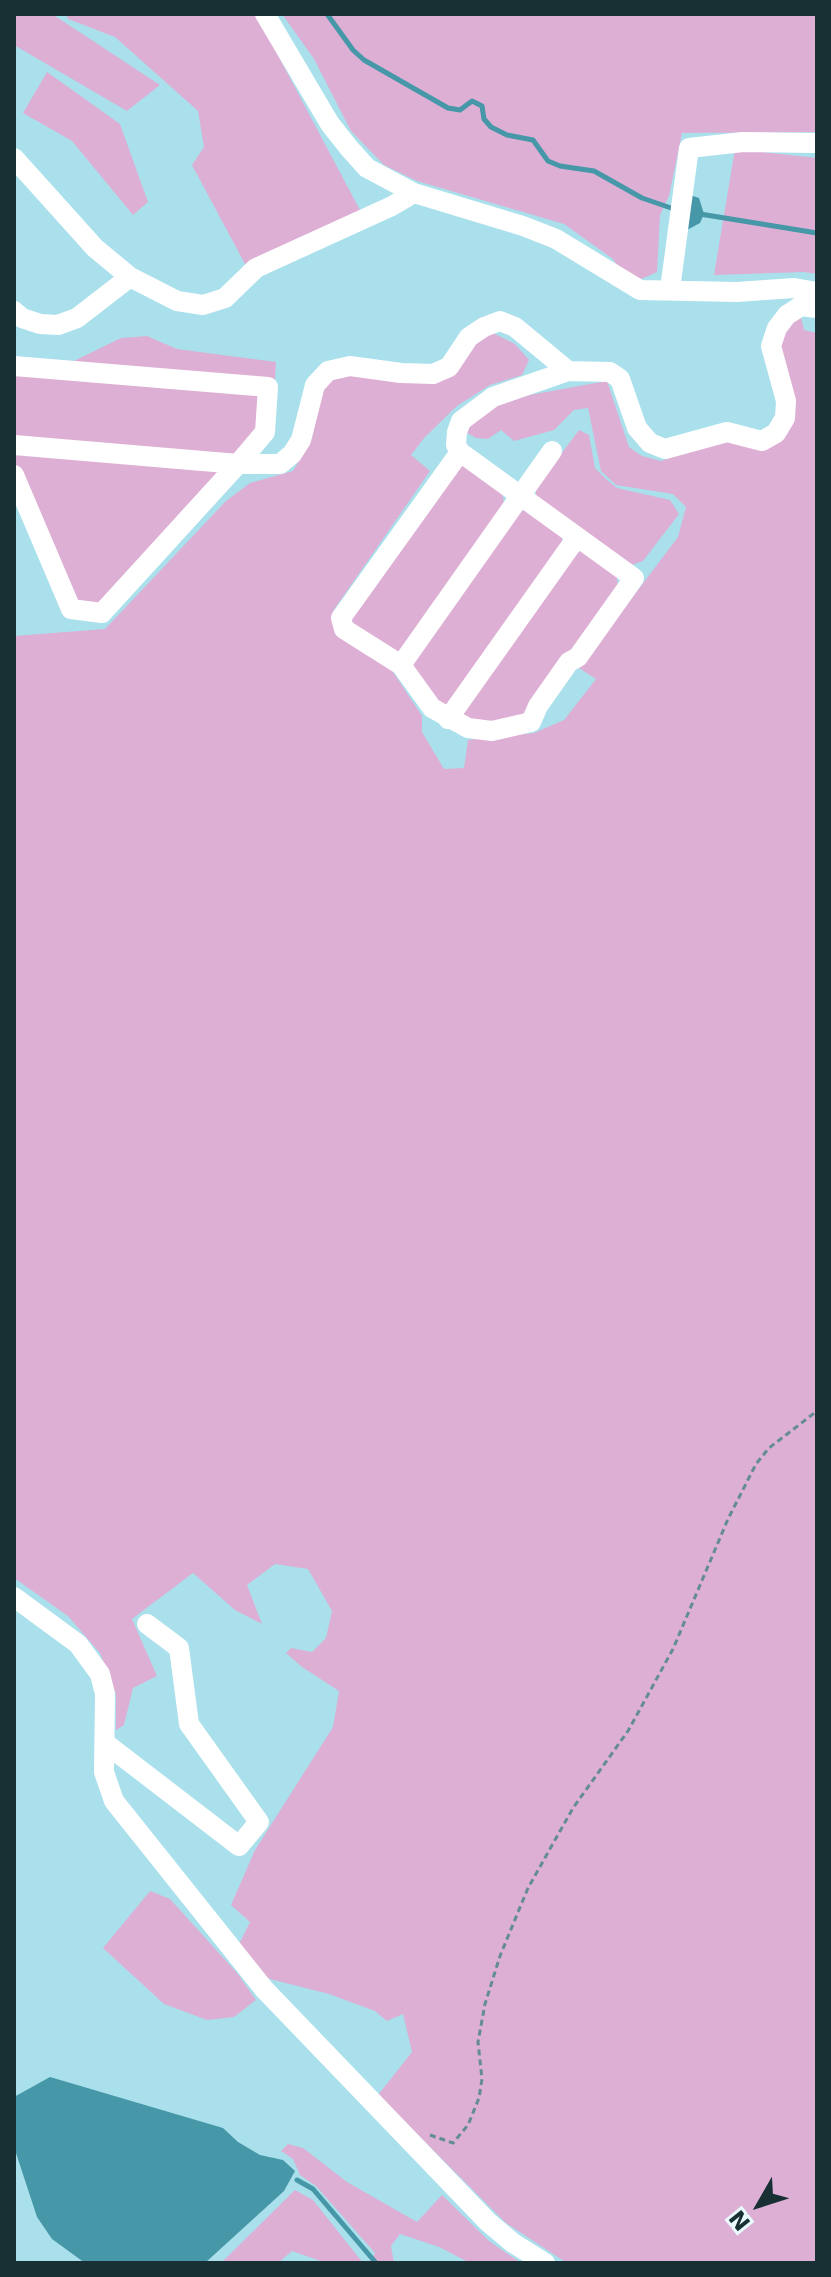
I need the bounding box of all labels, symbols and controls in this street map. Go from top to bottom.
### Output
north arrow [719,2165,799,2245]
text: N [724,2205,755,2235]

